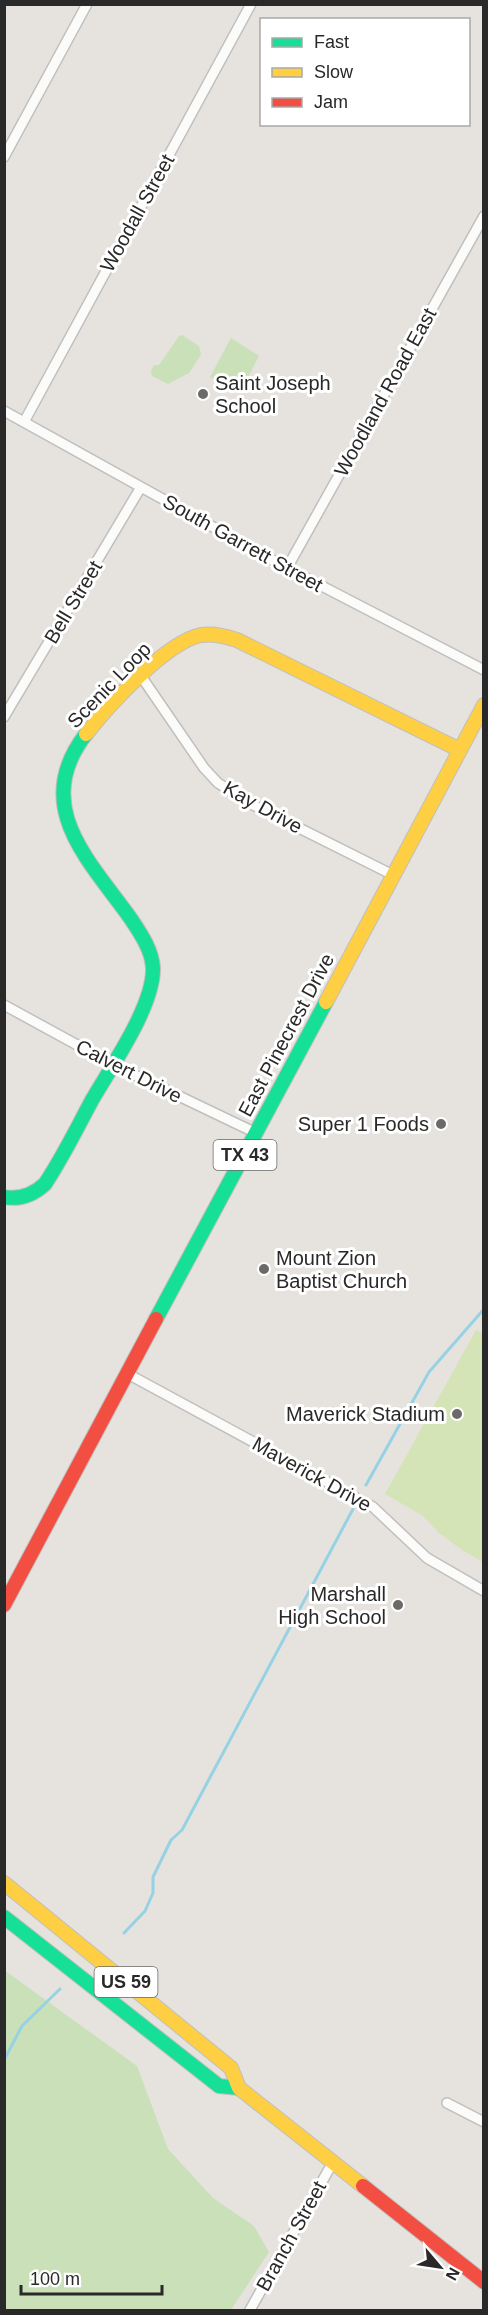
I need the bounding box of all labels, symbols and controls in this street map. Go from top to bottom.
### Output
legend [260,18,470,126]
text: Fast [314,32,349,52]
text: Slow [314,62,354,82]
text: Jam [314,92,348,112]
street label: Woodall Street [96,150,179,276]
street label: Woodland Road East [330,304,441,480]
place label: Saint Joseph School [215,372,331,417]
marker: Saint Joseph School [196,387,210,401]
street label: South Garrett Street [159,490,327,596]
street label: Bell Street [40,556,106,647]
street label: Scenic Loop [63,638,155,732]
street label: Kay Drive [220,776,306,838]
street label: East Pinecrest Drive [234,950,338,1120]
street label: Calvert Drive [73,1035,185,1107]
place label: Super 1 Foods [298,1113,429,1135]
marker: Super 1 Foods [434,1117,448,1131]
road number: TX 43 [214,1140,276,1170]
place label: Mount Zion Baptist Church [276,1247,407,1292]
marker: Mount Zion Baptist Church [257,1262,271,1276]
place label: Maverick Stadium [286,1403,445,1425]
marker: Maverick Stadium [450,1407,464,1421]
street label: Maverick Drive [249,1432,375,1516]
place label: Marshall High School [278,1583,386,1628]
marker: Marshall High School [391,1598,405,1612]
road number: US 59 [94,1967,158,1997]
street label: Branch Street [252,2177,330,2295]
north arrow [410,2237,470,2297]
scale bar [21,2258,162,2296]
text: N [442,2265,463,2283]
text: 100 m [30,2269,80,2289]

